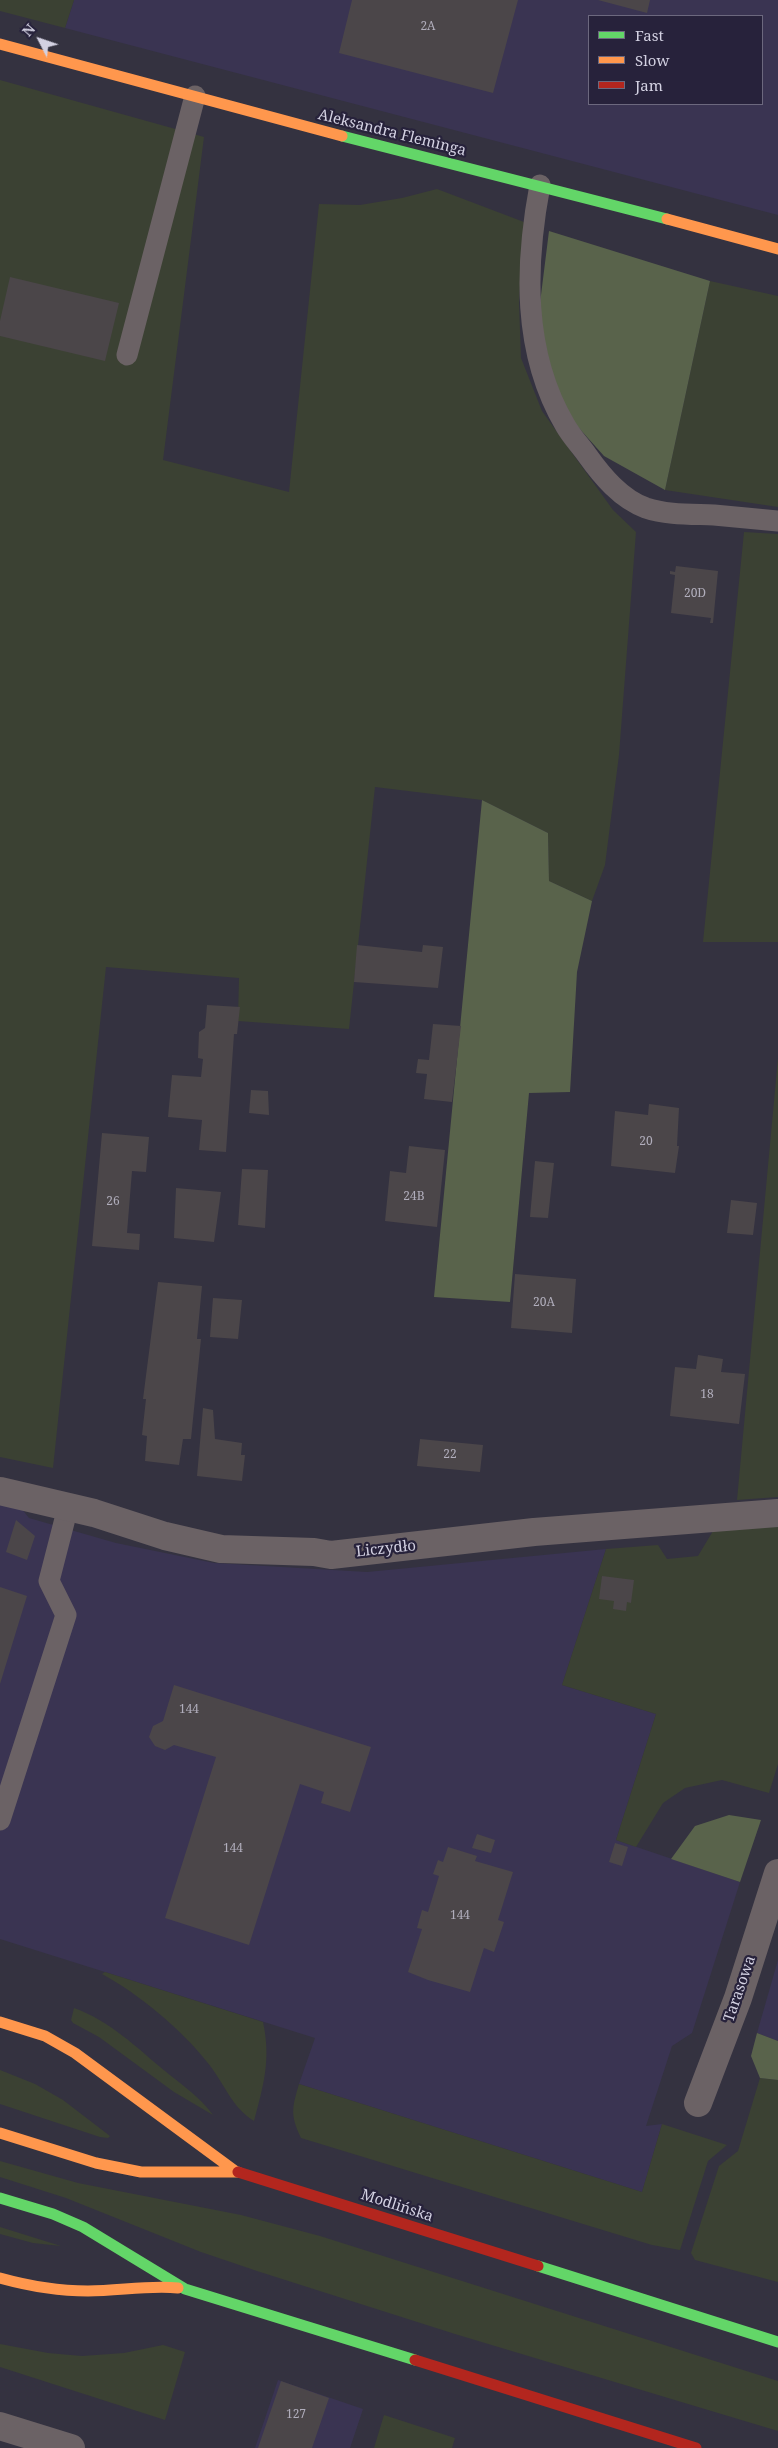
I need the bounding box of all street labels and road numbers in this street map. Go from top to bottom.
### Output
street label: Aleksandra Fleminga [316,106,468,160]
street label: Liczydło [355,1537,417,1561]
street label: Tarasowa [720,1953,760,2025]
street label: Modlińska [359,2186,435,2226]

